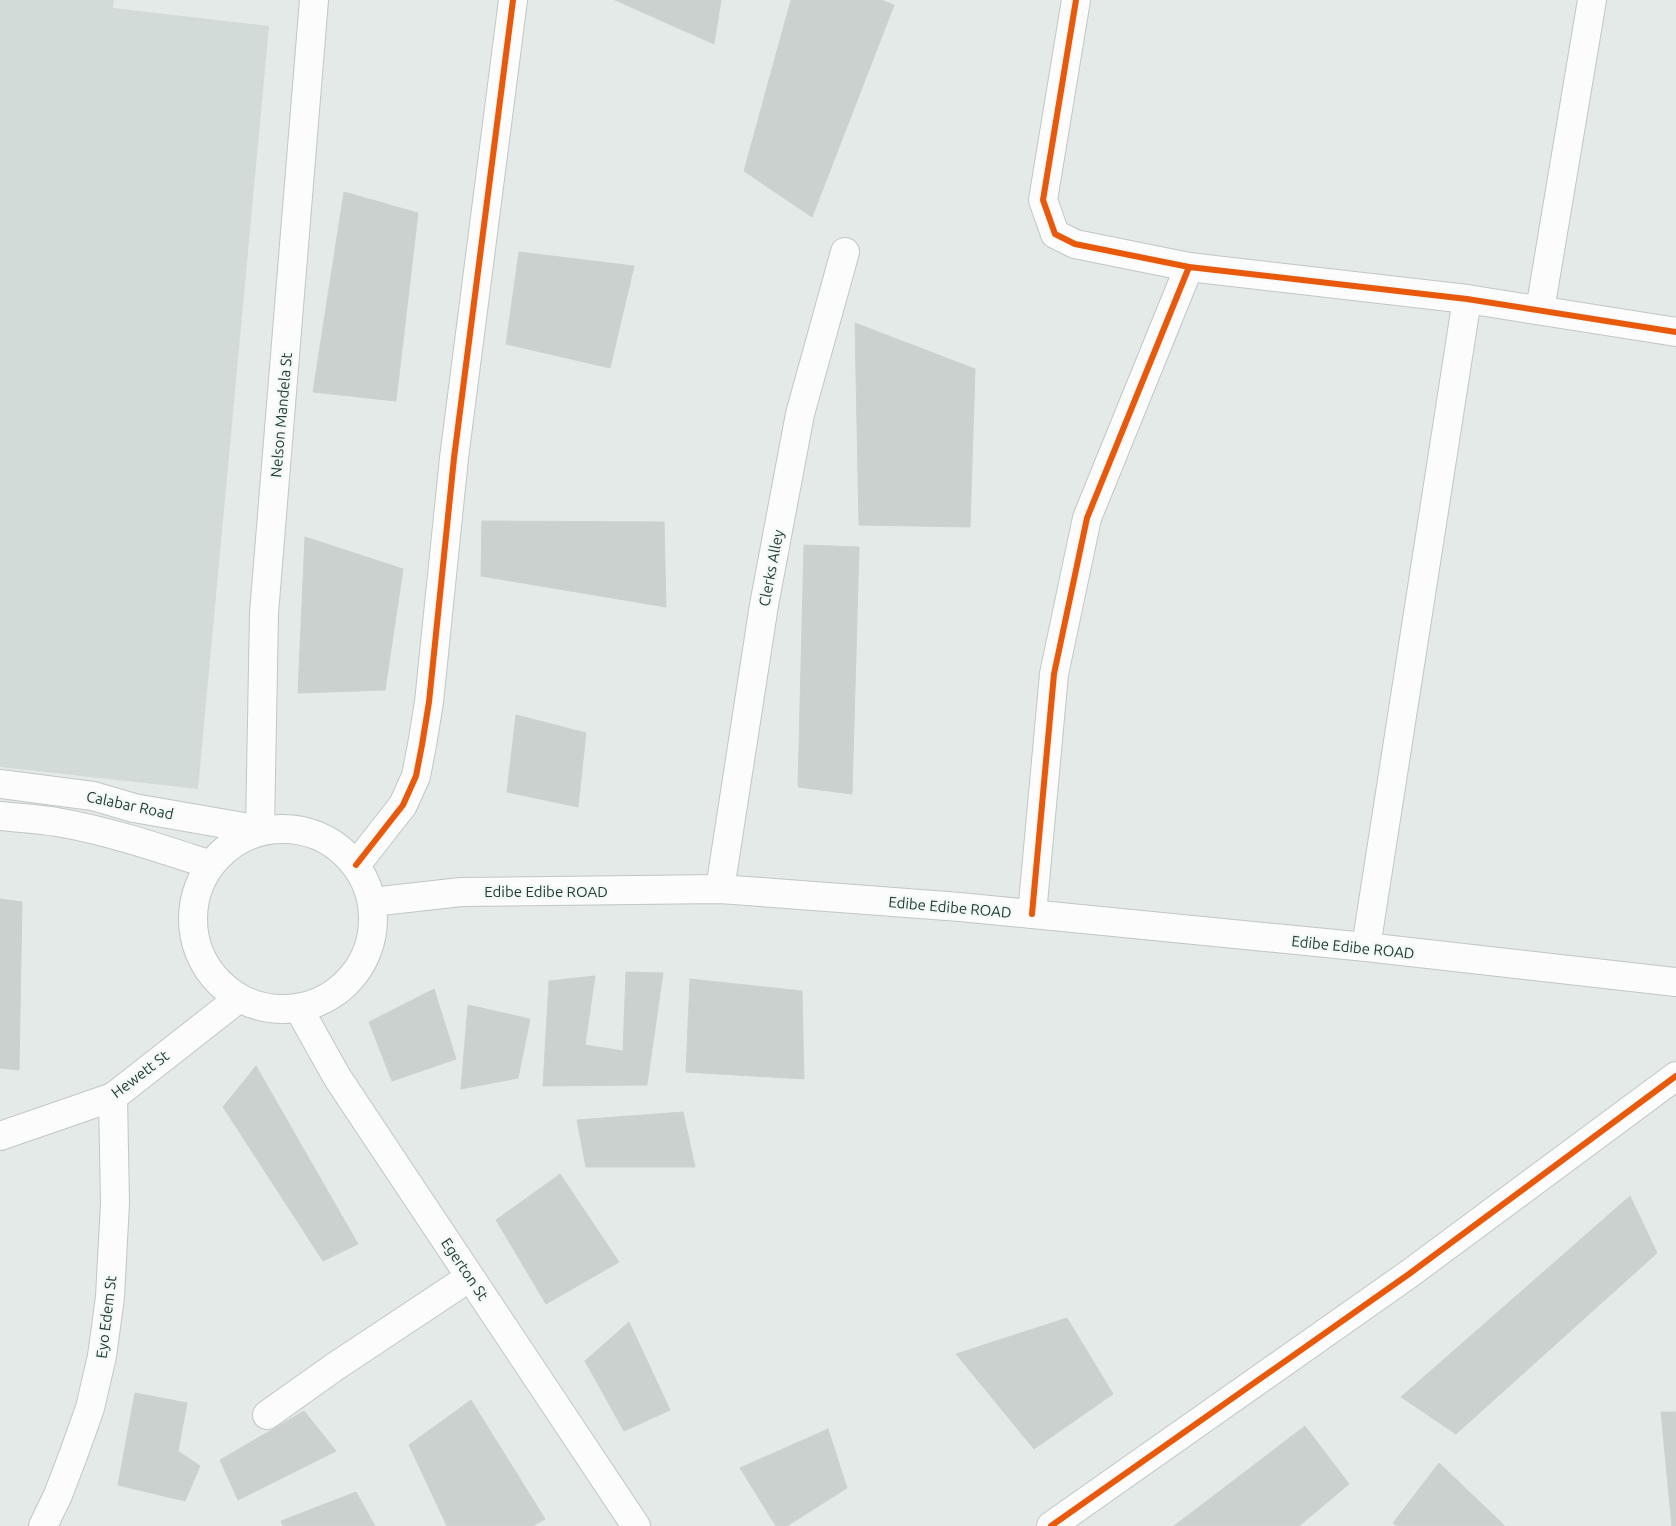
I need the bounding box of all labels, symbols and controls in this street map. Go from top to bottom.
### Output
street label: Nelson Mandela St [267,352,295,478]
street label: Clerks Alley [755,528,787,608]
street label: Calabar Road [85,787,175,823]
street label: Edibe Edibe ROAD [484,883,608,900]
street label: Edibe Edibe ROAD [888,893,1012,921]
street label: Edibe Edibe ROAD [1291,932,1415,962]
street label: Hewett St [108,1047,172,1101]
street label: Egerton St [438,1235,492,1303]
street label: Eyo Edem St [92,1275,120,1359]

